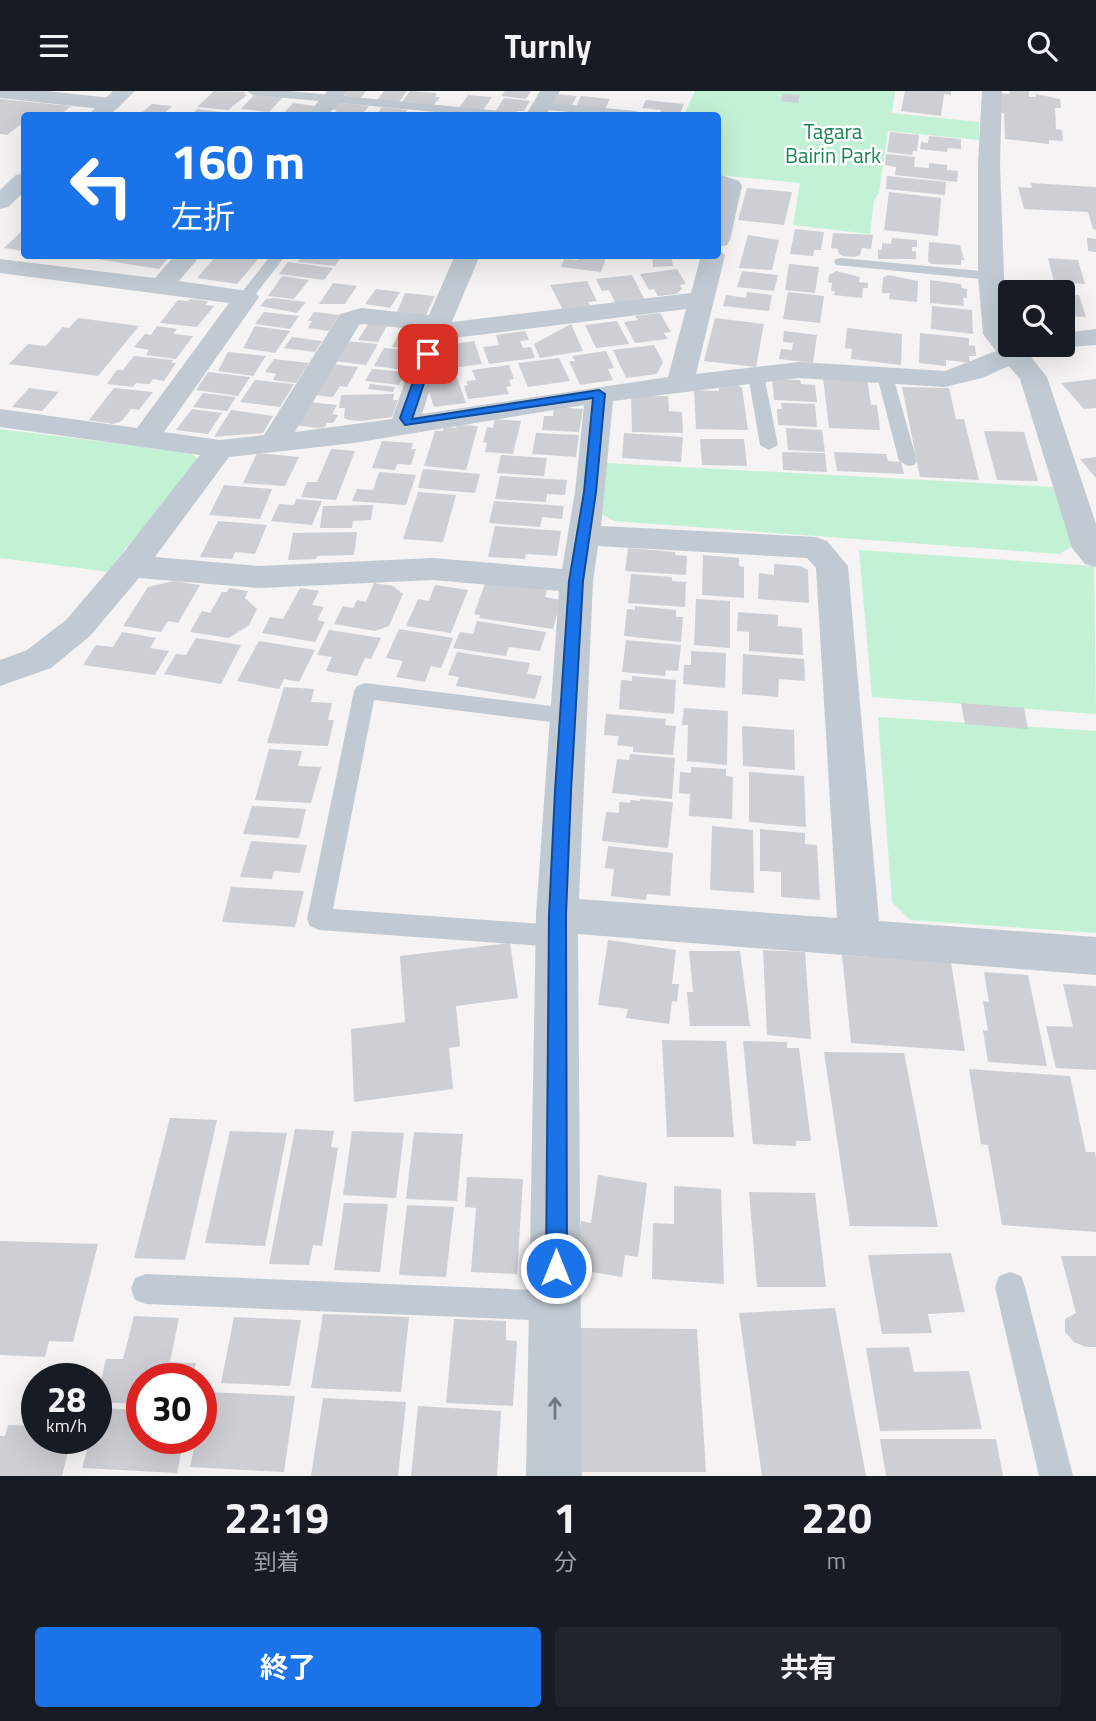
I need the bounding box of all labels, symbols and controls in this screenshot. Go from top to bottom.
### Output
text: Turnly [504,22,592,70]
icon: menu [35,27,73,65]
icon: search [1023,27,1061,65]
park label: Tagara Bairin Park [785,115,881,171]
text: 160 m [171,123,305,198]
icon: left [56,140,147,231]
text: 左折 [171,192,235,240]
map controls [998,280,1075,357]
button: search [998,280,1075,357]
pin [398,324,458,384]
icon: arrive [409,335,447,373]
position arrow [519,1231,593,1305]
speed limit sign: 30 [126,1363,217,1454]
text: 28 [47,1372,86,1426]
one-way arrow [548,1397,562,1420]
text: km/h [46,1412,87,1439]
text: 22:19 [224,1485,329,1549]
text: 1 [553,1485,577,1549]
text: 220 [801,1485,872,1549]
text: m [827,1543,846,1578]
text: 到着 [254,1544,300,1579]
text: 分 [554,1544,577,1579]
button: 終了 [35,1627,541,1707]
button: 共有 [555,1627,1061,1707]

